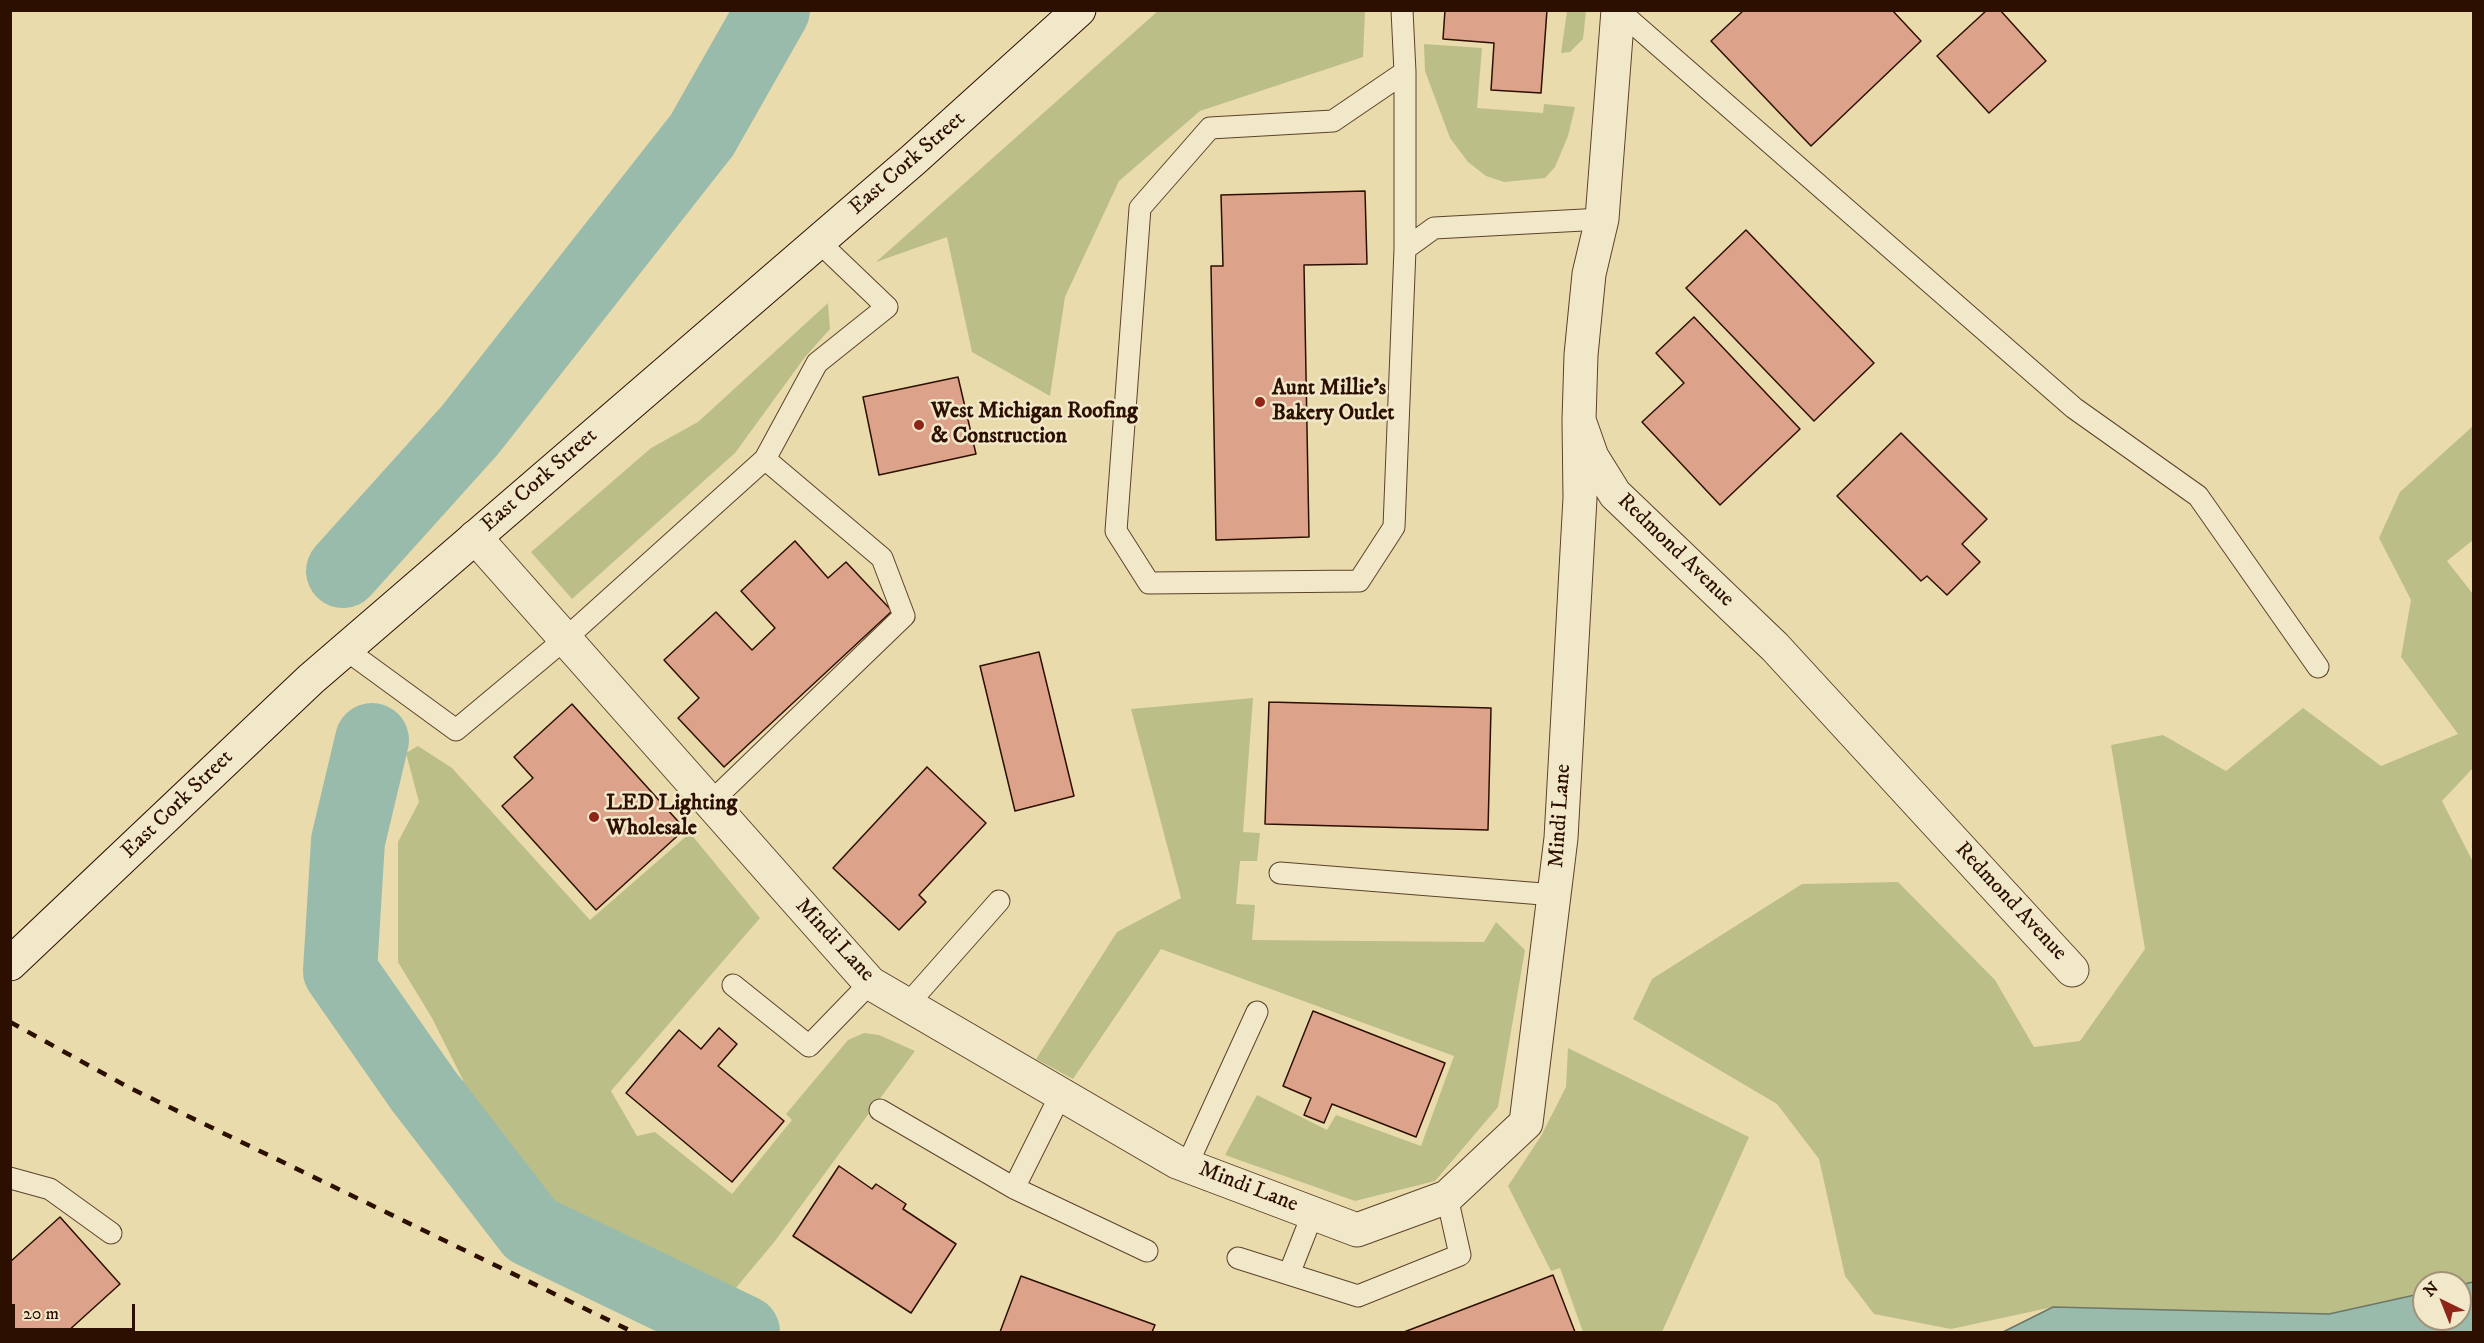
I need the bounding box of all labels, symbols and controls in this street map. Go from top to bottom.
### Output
street label: East Cork Street [845,106,971,222]
place label: Aunt Millie's Bakery Outlet [1272,376,1394,428]
marker: Aunt Millie's Bakery Outlet [1253,395,1267,409]
place label: West Michigan Roofing & Construction [931,399,1138,451]
marker: West Michigan Roofing & Construction [912,418,926,432]
street label: East Cork Street [477,423,603,539]
street label: Redmond Avenue [1611,489,1739,613]
street label: East Cork Street [117,745,239,865]
street label: Mindi Lane [1544,763,1578,869]
place label: LED Lighting Wholesale [606,791,737,842]
marker: LED Lighting Wholesale [587,810,601,824]
street label: Redmond Avenue [1948,837,2072,967]
street label: Mindi Lane [789,894,879,988]
street label: Mindi Lane [1195,1157,1301,1219]
north arrow [2412,1271,2472,1331]
text: N [2419,1278,2443,1301]
scale bar [15,1292,138,1330]
text: 20 m [23,1303,59,1325]

